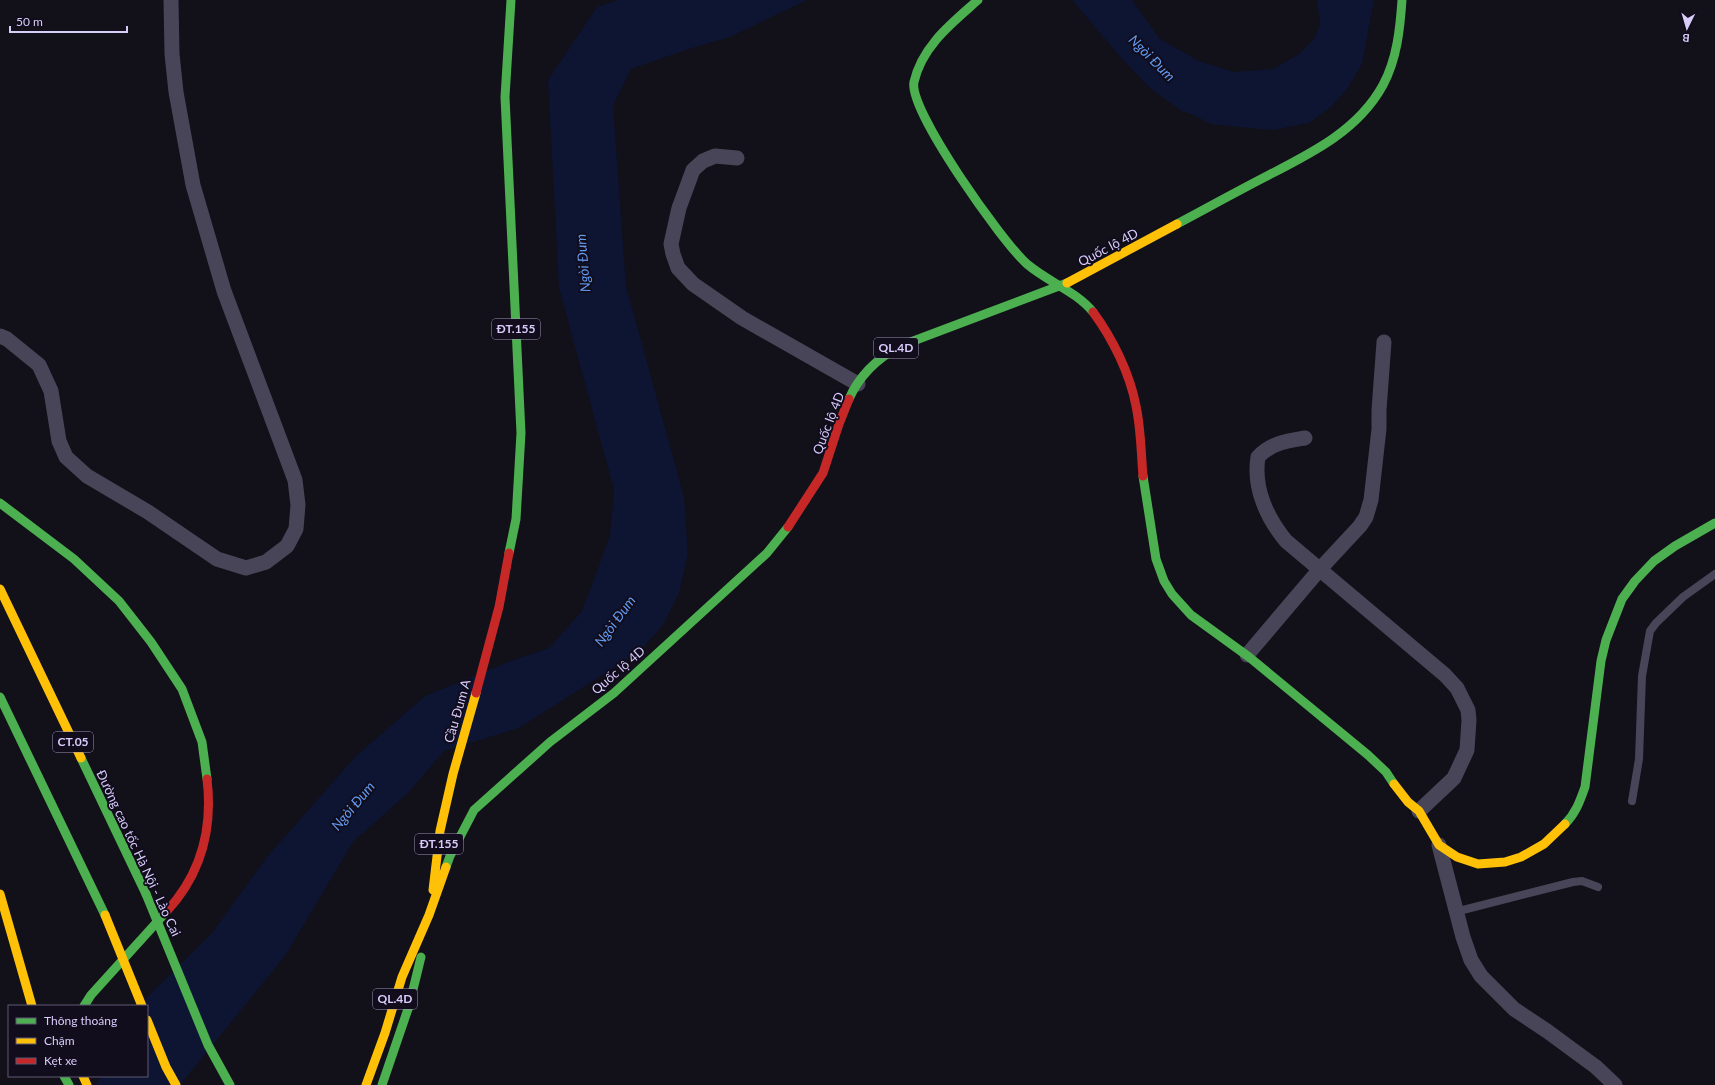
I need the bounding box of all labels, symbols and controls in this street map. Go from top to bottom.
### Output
scale bar [10,8,127,34]
north arrow [1667,8,1707,48]
text: 50 m [16,14,43,29]
water label: Ngòi Đum [1126,31,1179,84]
text: B [1682,32,1690,45]
street label: Quốc lộ 4D [1075,224,1141,269]
water label: Ngòi Đum [571,233,594,293]
road number: ĐT.155 [492,319,540,339]
road number: QL.4D [874,338,918,358]
street label: Quốc lộ 4D [809,389,847,457]
water label: Ngòi Đum [591,592,639,649]
street label: Quốc lộ 4D [588,642,648,698]
street label: Cầu Đum A [440,677,474,745]
road number: CT.05 [53,732,93,752]
street label: Đường cao tốc Hà Nội - Lào Cai [93,767,185,939]
water label: Ngòi Đum [327,778,378,834]
road number: ĐT.155 [415,834,463,854]
road number: QL.4D [373,989,417,1009]
legend [8,1005,148,1077]
text: Thông thoáng [44,1013,117,1028]
text: Chậm [44,1033,75,1048]
text: Kẹt xe [44,1053,77,1068]

